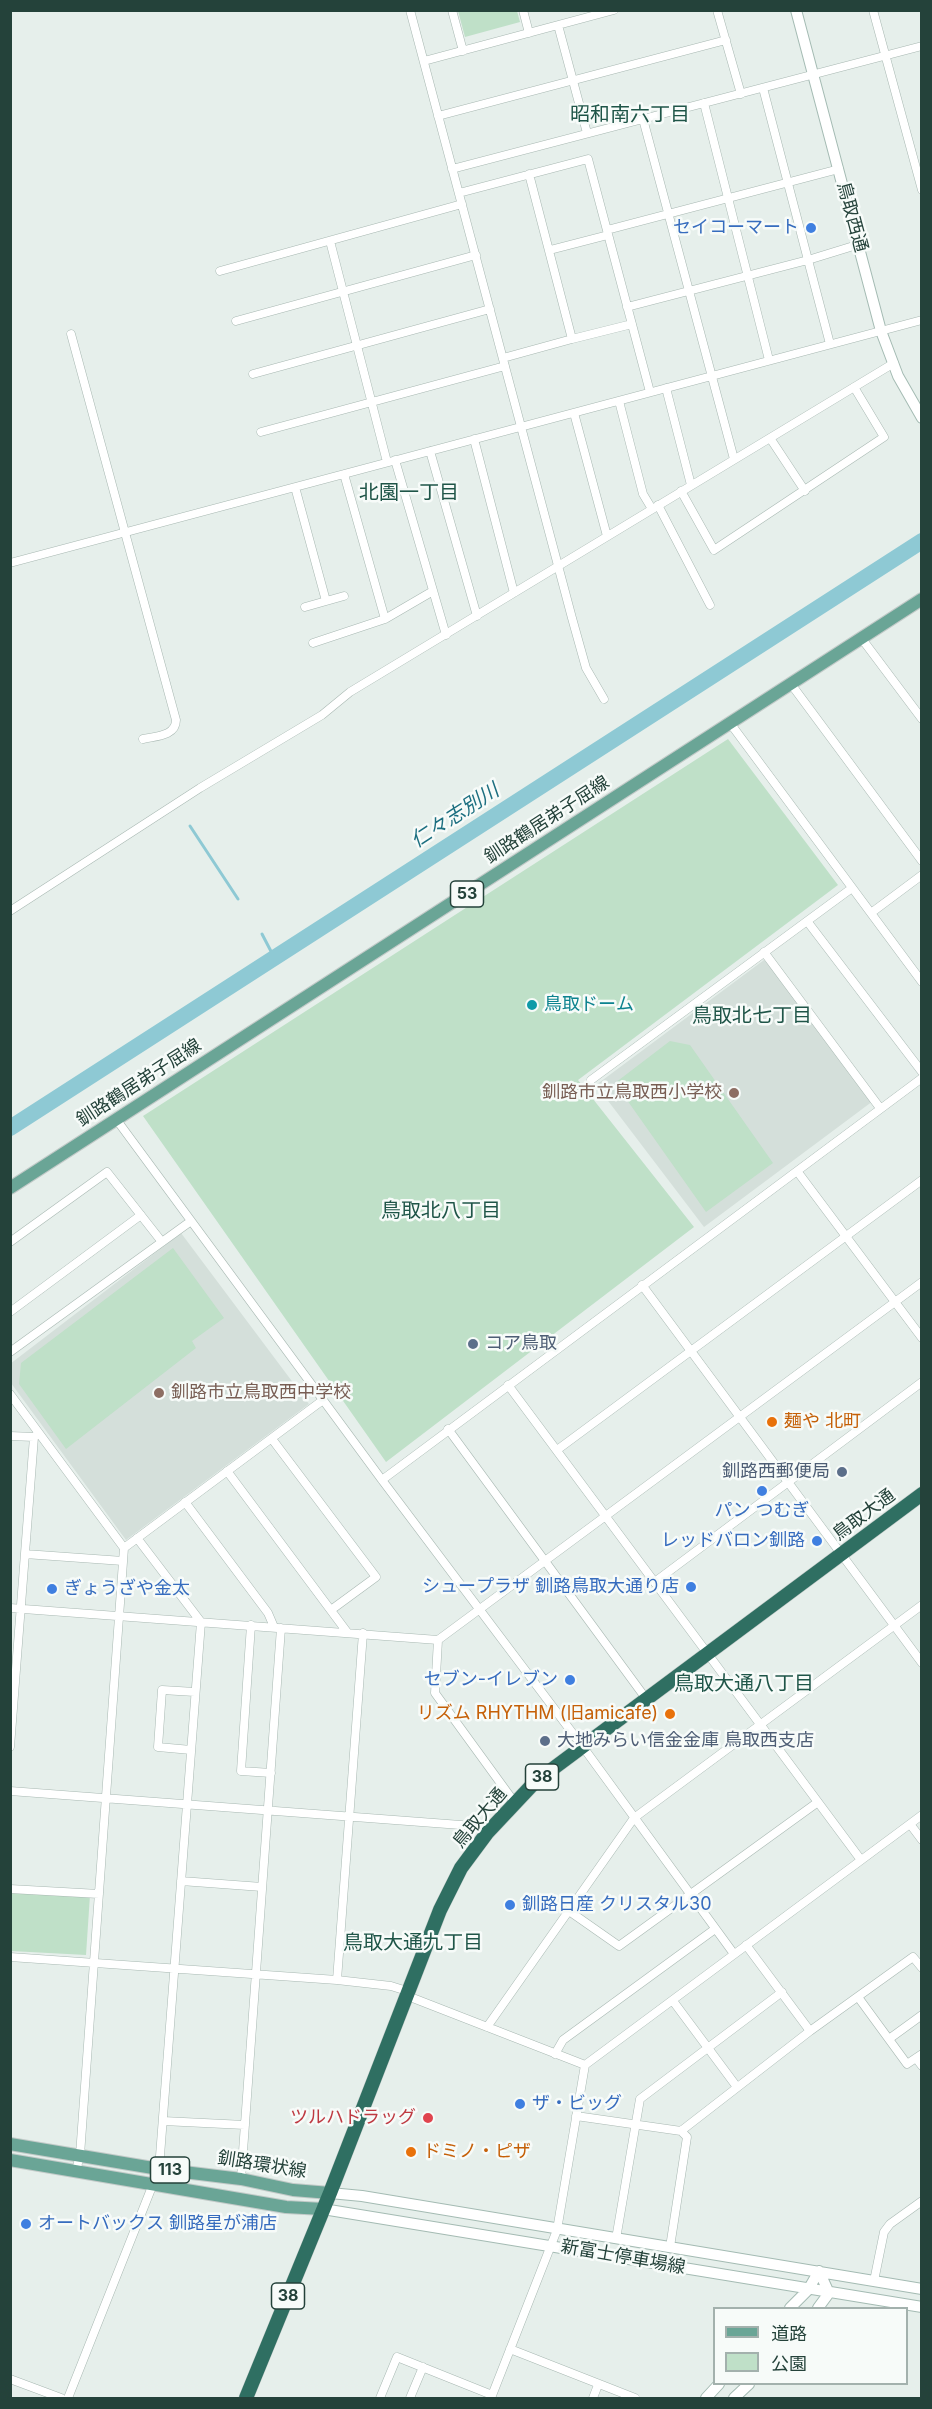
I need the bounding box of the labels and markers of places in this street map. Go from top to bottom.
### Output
place label: セイコーマート [673,217,799,239]
marker: セイコーマート [804,221,818,235]
place label: 鳥取ドーム [544,994,634,1016]
marker: 鳥取ドーム [525,998,539,1012]
place label: 釧路市立鳥取西小学校 [542,1082,722,1104]
marker: 釧路市立鳥取西小学校 [727,1086,741,1100]
place label: コア鳥取 [485,1333,557,1355]
marker: コア鳥取 [466,1337,480,1351]
place label: 釧路市立鳥取西中学校 [171,1382,351,1404]
marker: 釧路市立鳥取西中学校 [152,1386,166,1400]
place label: 麺や 北町 [784,1411,861,1433]
marker: 麺や 北町 [765,1415,779,1429]
place label: 釧路西郵便局 [722,1461,830,1483]
marker: 釧路西郵便局 [835,1465,849,1479]
marker: パン つむぎ [755,1484,769,1498]
place label: パン つむぎ [714,1500,810,1522]
place label: レッドバロン釧路 [661,1530,805,1552]
marker: レッドバロン釧路 [810,1534,824,1548]
place label: シュープラザ 釧路鳥取大通り店 [422,1576,679,1598]
place label: ぎょうざや金太 [64,1578,190,1600]
marker: シュープラザ 釧路鳥取大通り店 [684,1580,698,1594]
marker: ぎょうざや金太 [45,1582,59,1596]
place label: セブン-イレブン [424,1669,558,1691]
marker: セブン-イレブン [563,1673,577,1687]
place label: リズム RHYTHM (旧amicafe) [417,1703,658,1725]
marker: リズム RHYTHM (旧amicafe) [663,1707,677,1721]
place label: 大地みらい信金金庫 鳥取西支店 [557,1730,814,1752]
marker: 大地みらい信金金庫 鳥取西支店 [538,1734,552,1748]
place label: 釧路日産 クリスタル30 [522,1894,712,1916]
marker: 釧路日産 クリスタル30 [503,1898,517,1912]
place label: ザ・ビッグ [532,2093,622,2115]
marker: ザ・ビッグ [513,2097,527,2111]
place label: ツルハドラッグ [290,2107,416,2129]
marker: ツルハドラッグ [421,2111,435,2125]
place label: ドミノ・ピザ [423,2141,531,2163]
marker: ドミノ・ピザ [404,2145,418,2159]
place label: オートバックス 釧路星が浦店 [38,2213,277,2235]
marker: オートバックス 釧路星が浦店 [19,2217,33,2231]

